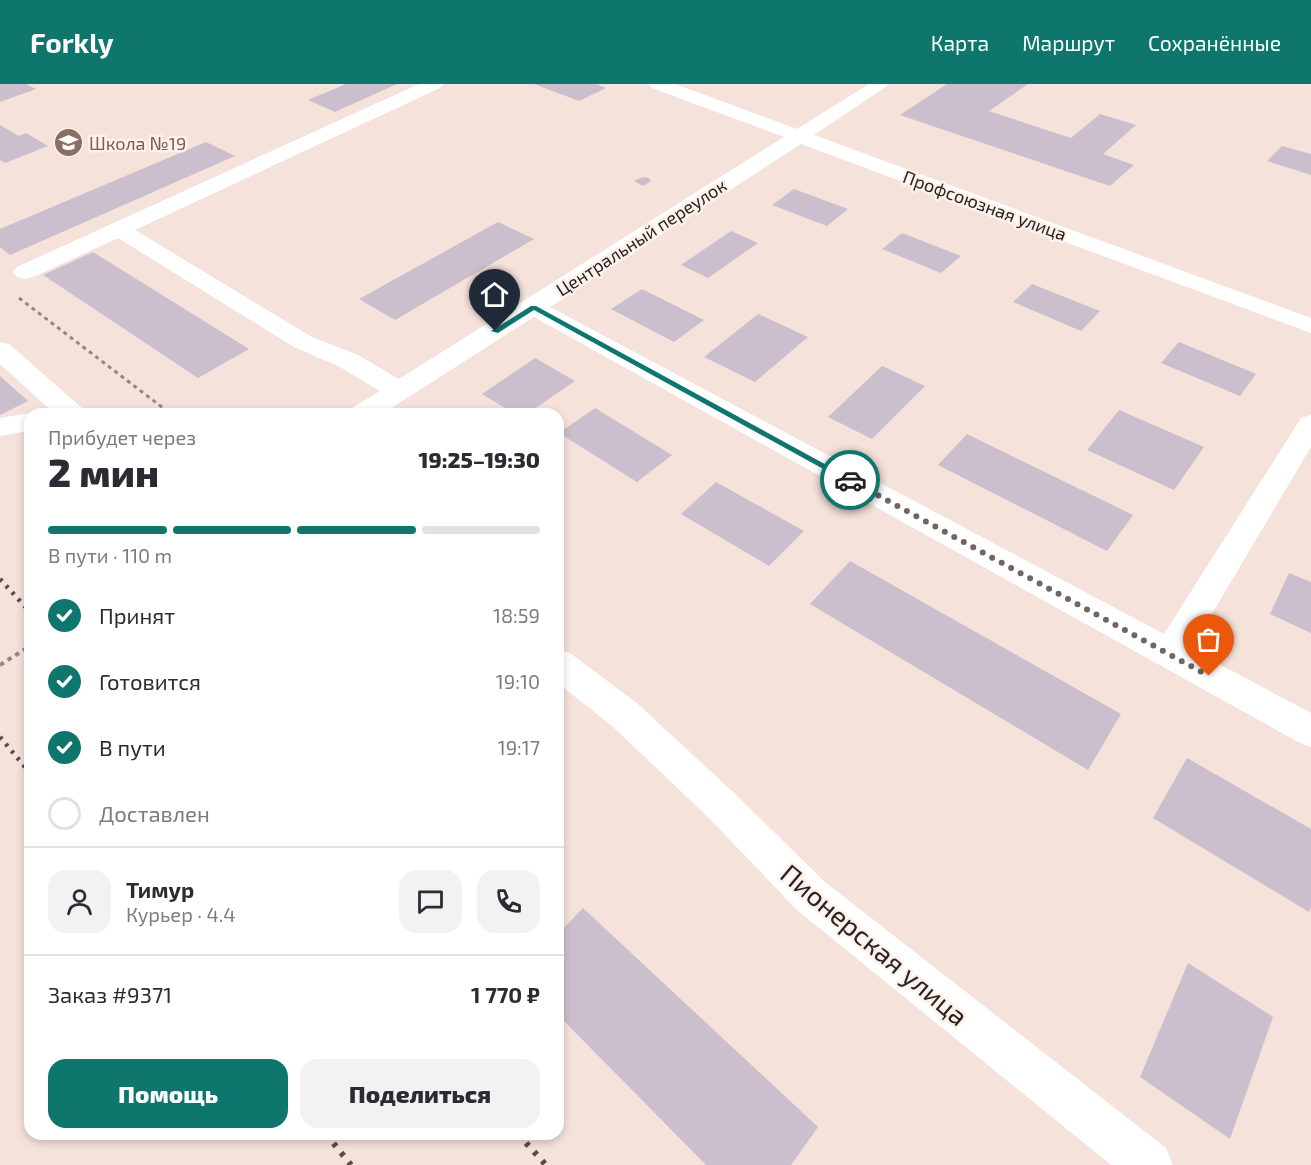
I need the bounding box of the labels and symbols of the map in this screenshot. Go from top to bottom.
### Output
school or university icon: Школа №19 [52,127,84,159]
place label: Школа №19 [89,132,186,154]
street label: Профсоюзная улица [900,165,1070,245]
street label: Центральный переулок [552,174,731,300]
pin [469,269,520,331]
courier [820,450,880,510]
pin [1183,614,1234,676]
street label: Пионерская улица [774,856,975,1032]

